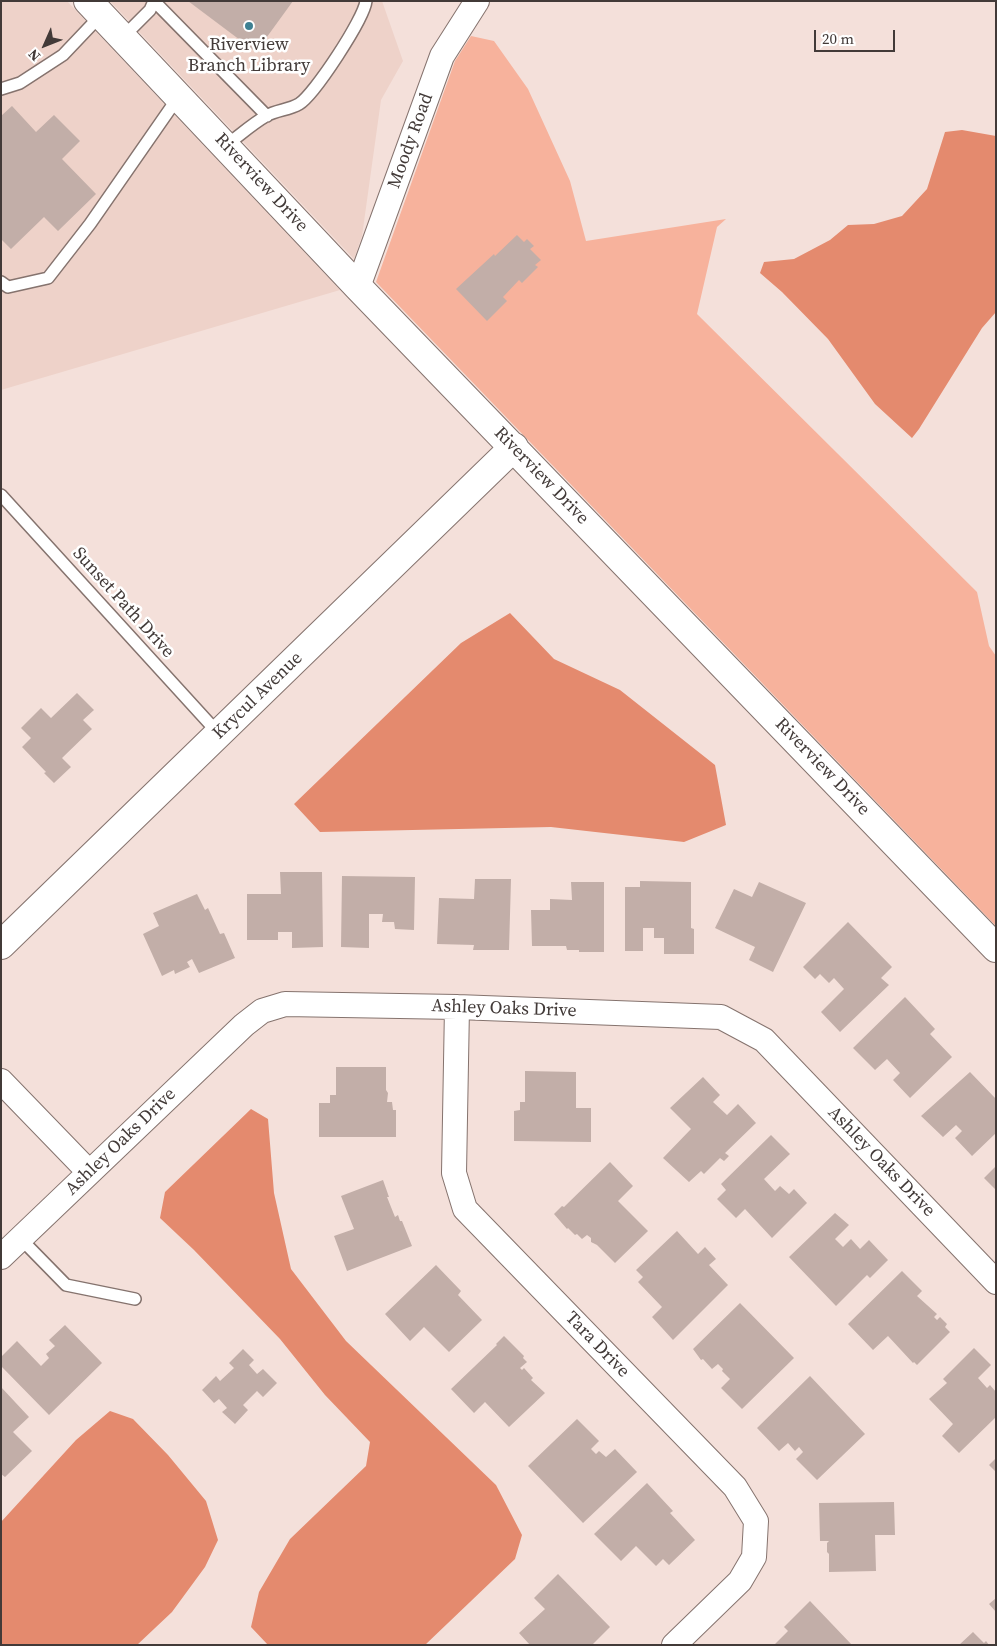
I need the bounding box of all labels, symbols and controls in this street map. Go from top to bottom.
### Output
north arrow [20,20,70,70]
marker: Riverview Branch Library [243,20,255,32]
scale bar [817,20,898,52]
text: 20 m [822,28,854,49]
place label: Riverview Branch Library [188,34,310,76]
text: N [23,45,45,66]
street label: Moody Road [384,90,438,192]
street label: Riverview Drive [210,129,312,237]
street label: Riverview Drive [489,423,593,529]
street label: Sunset Path Drive [68,543,178,663]
street label: Krycul Avenue [209,648,307,744]
street label: Riverview Drive [770,714,874,820]
street label: Ashley Oaks Drive [431,996,577,1022]
street label: Ashley Oaks Drive [61,1084,181,1200]
street label: Ashley Oaks Drive [823,1102,939,1222]
street label: Tara Drive [560,1308,634,1382]

